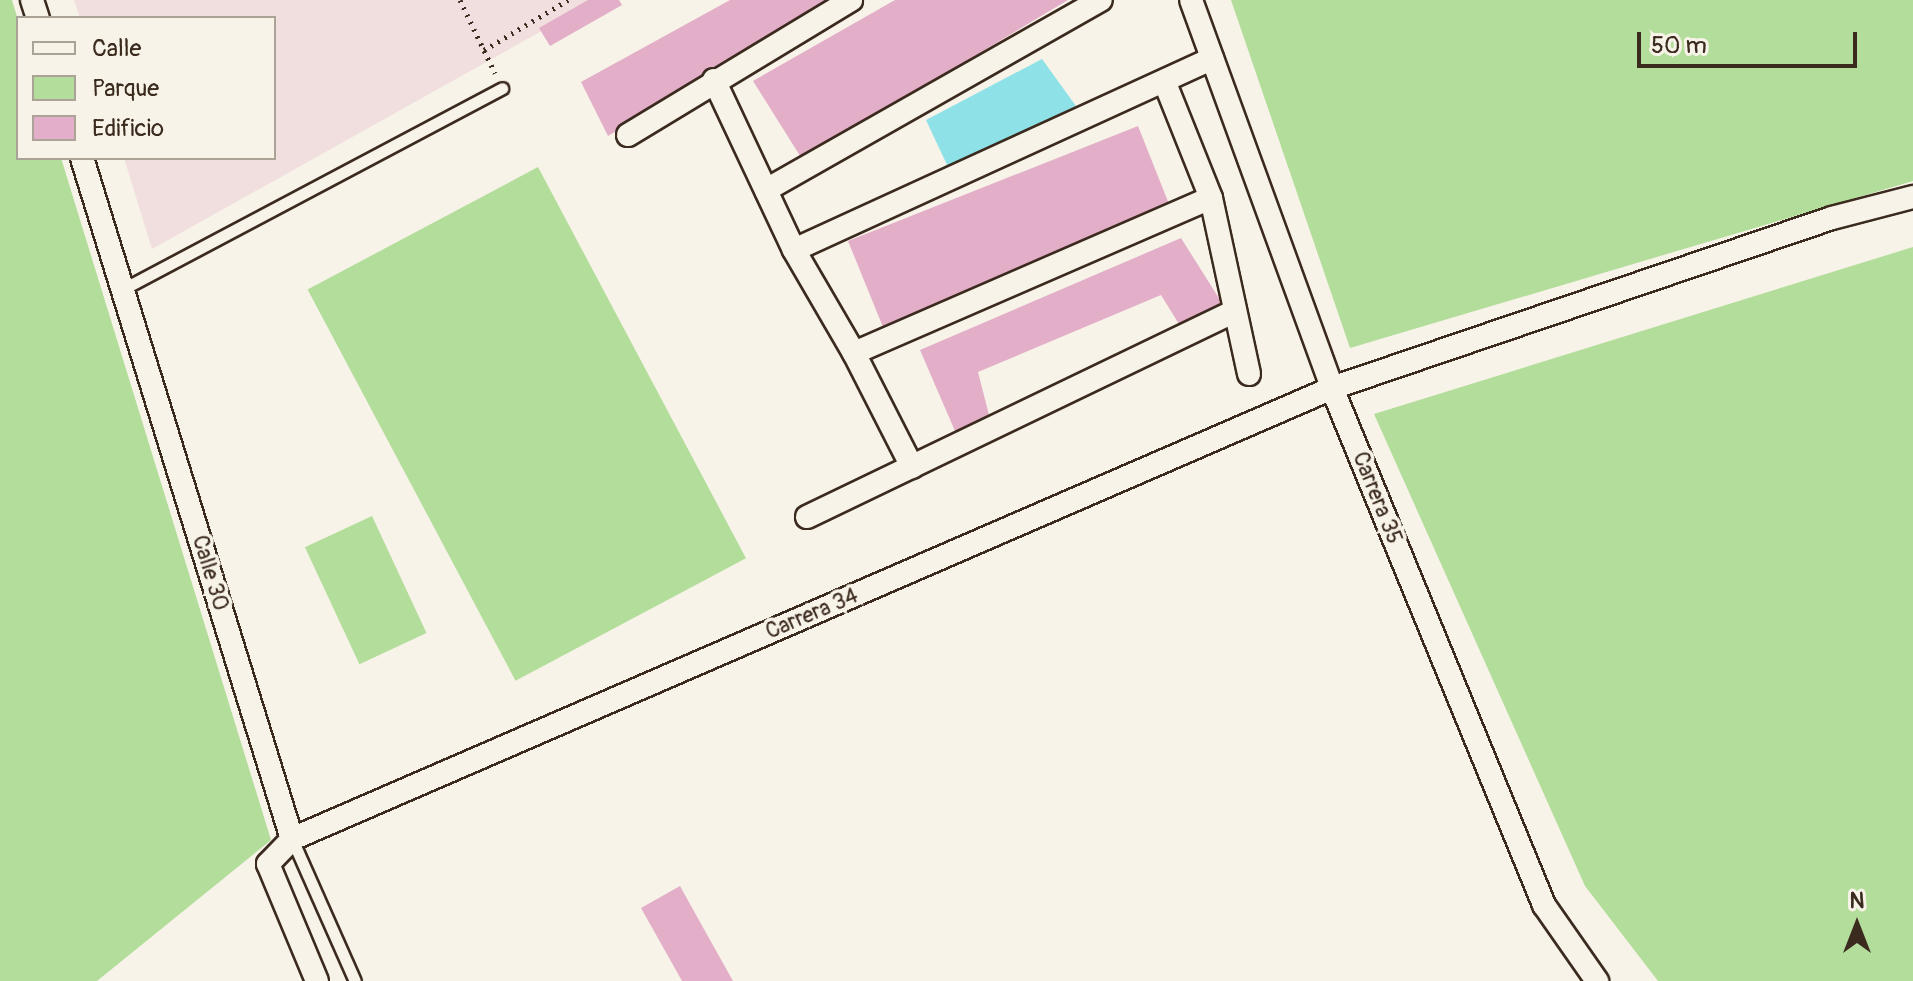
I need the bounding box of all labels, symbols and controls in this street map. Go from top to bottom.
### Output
legend [16,16,276,160]
scale bar [1641,16,1861,66]
text: 50 m [1651,31,1707,60]
text: Calle [92,34,141,63]
text: Parque [92,74,159,103]
text: Edificio [92,114,164,143]
street label: Carrera 35 [1347,448,1407,548]
street label: Calle 30 [186,532,234,614]
street label: Carrera 34 [762,583,862,645]
north arrow [1817,885,1897,965]
text: N [1850,887,1864,915]

